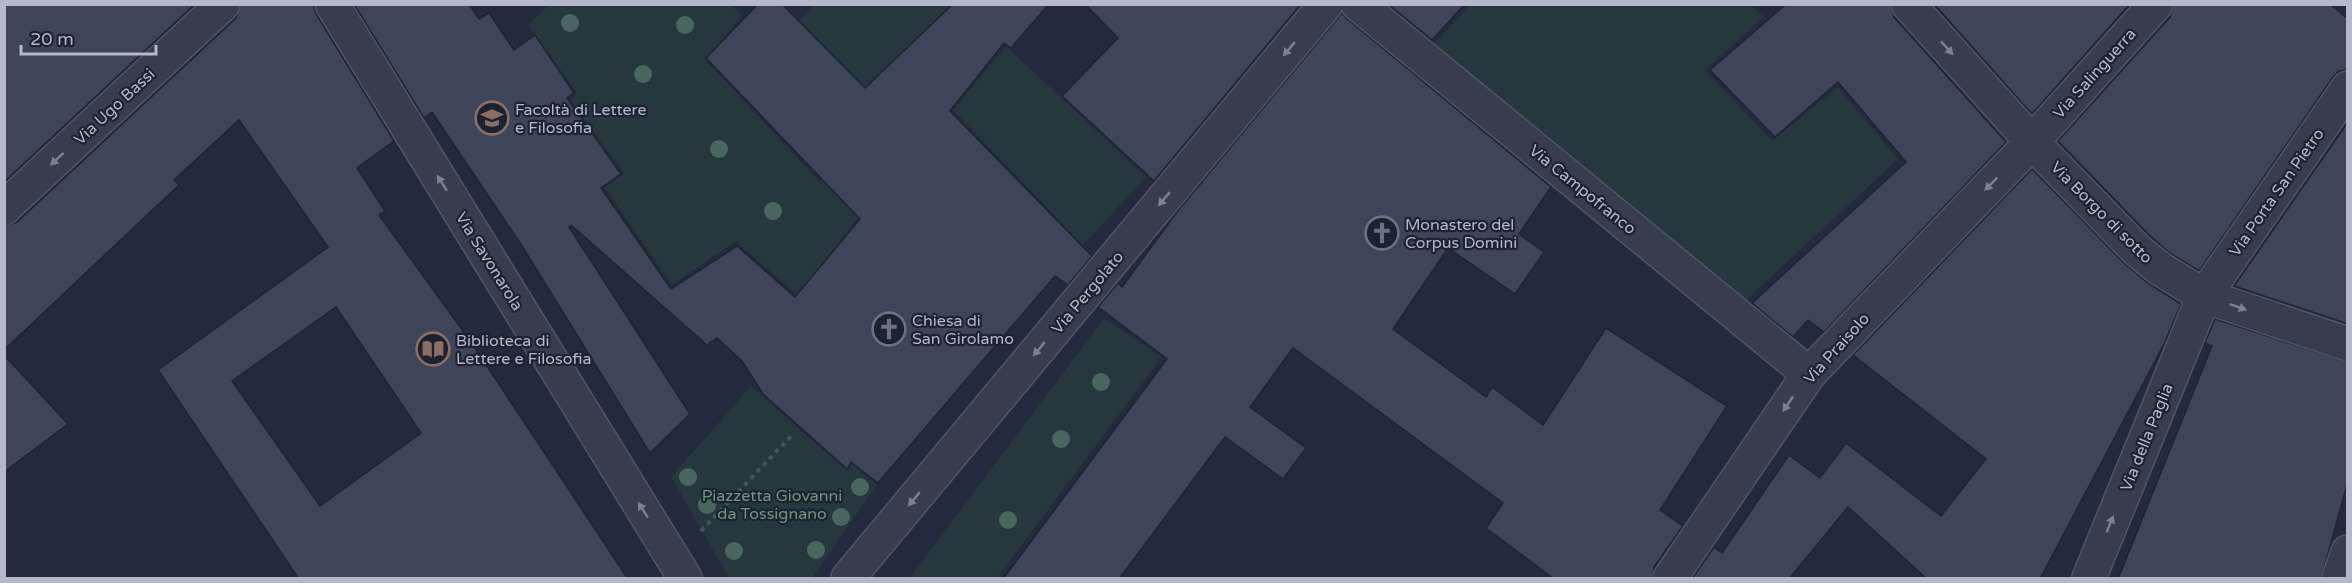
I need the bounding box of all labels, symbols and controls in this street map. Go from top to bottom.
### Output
scale bar [21,18,156,56]
street label: Via Salinguerra [2049,24,2141,123]
text: 20 m [30,28,74,50]
one-way arrow [1940,40,1953,55]
one-way arrow [1283,41,1296,56]
street label: Via Ugo Bassi [70,64,159,149]
school or university icon: Facoltà di Lettere e Filosofia [474,100,510,136]
place label: Facoltà di Lettere e Filosofia [515,100,647,138]
street label: Via Porta San Pietro [2225,125,2329,261]
street label: Via Campofranco [1525,141,1640,239]
one-way arrow [50,152,65,166]
street label: Via Borgo di sotto [2046,158,2156,268]
one-way arrow [436,175,447,191]
one-way arrow [1985,176,1998,191]
one-way arrow [1158,191,1171,206]
street label: Via Savonarola [451,209,527,314]
church icon: Monastero del Corpus Domini [1364,215,1400,251]
place label: Monastero del Corpus Domini [1405,215,1517,253]
street label: Via Pergolato [1047,247,1128,338]
one-way arrow [2229,303,2247,313]
street label: Via Praisolo [1800,309,1874,388]
church icon: Chiesa di San Girolamo [871,311,907,347]
place label: Chiesa di San Girolamo [912,311,1014,349]
library icon: Biblioteca di Lettere e Filosofia [415,331,451,367]
place label: Biblioteca di Lettere e Filosofia [456,331,592,369]
one-way arrow [1033,341,1046,356]
street label: Via della Paglia [2116,380,2178,494]
one-way arrow [1782,396,1794,412]
park label: Piazzetta Giovanni da Tossignano [702,486,842,524]
one-way arrow [908,491,921,506]
one-way arrow [638,502,649,518]
one-way arrow [2106,515,2115,533]

